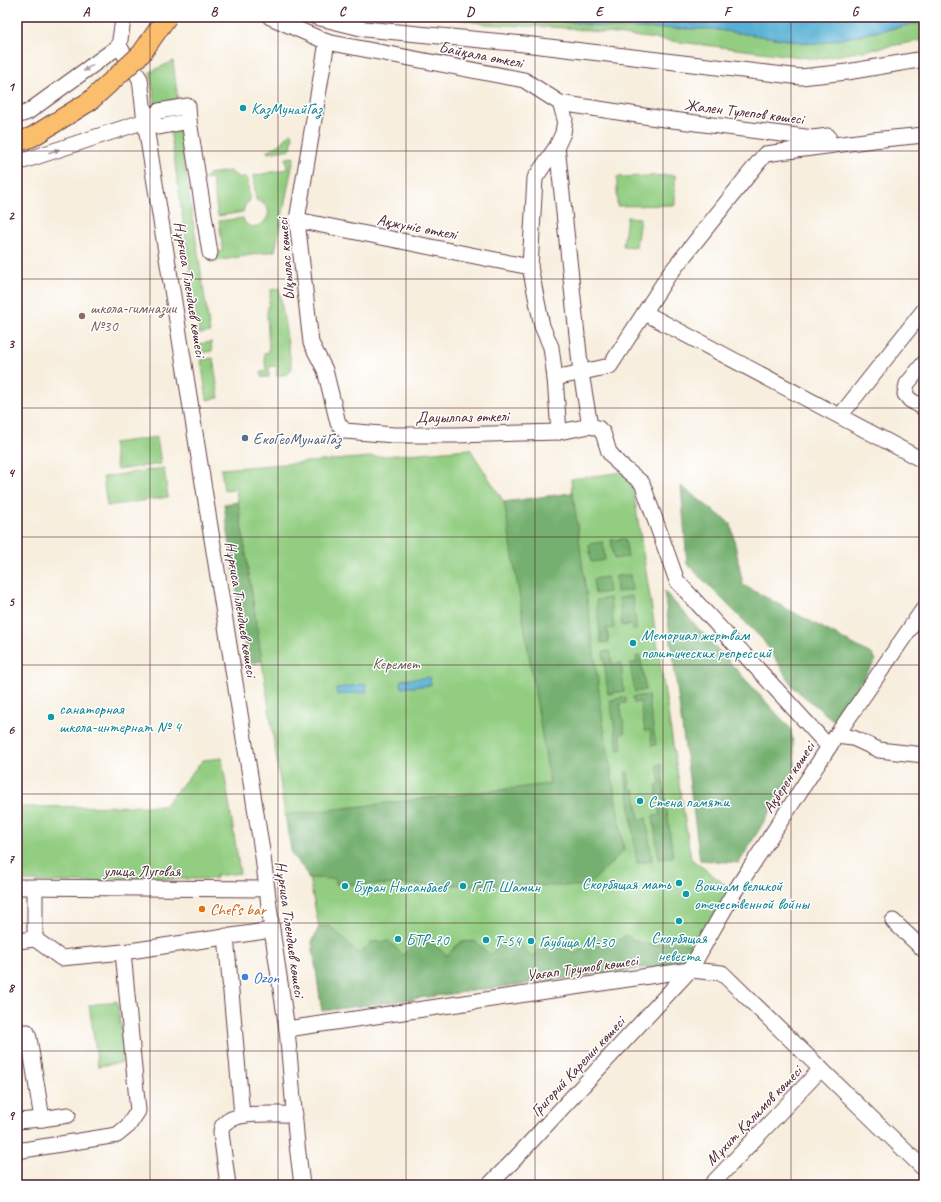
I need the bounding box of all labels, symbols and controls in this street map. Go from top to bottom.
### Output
text: A [83,4,91,20]
text: B [211,4,219,20]
text: C [339,4,347,20]
text: D [466,4,475,20]
text: E [596,4,605,20]
text: F [724,4,733,20]
text: G [852,4,860,20]
street label: Байқала өткелі [437,37,526,73]
one-way arrow [82,64,93,73]
text: 1 [8,79,16,95]
street label: Жален Тулепов көшесі [683,95,807,129]
place label: КазМунайГаз [251,99,323,119]
marker: КазМунайГаз [238,103,248,113]
one-way arrow [48,148,60,154]
text: 2 [8,208,15,224]
street label: Ақжүніс өткелі [375,209,460,245]
street label: Ықылас көшесі [272,215,300,301]
street label: Нұрғиса Тілендиев көшесі [169,220,211,360]
place label: школа-гимназии №30 [90,298,177,336]
marker: школа-гимназии №30 [77,311,87,321]
text: 3 [8,336,15,352]
street label: Дауылпаз өткелі [415,406,511,428]
place label: ЕкоГеоМунайГаз [253,429,343,449]
marker: ЕкоГеоМунайГаз [240,433,250,443]
text: 4 [8,465,16,481]
street label: Нұрғиса Тілендиев көшесі [220,540,262,680]
text: 5 [8,594,15,610]
place label: Мемориал жертвам политических репрессий [641,625,773,663]
marker: Мемориал жертвам политических репрессий [628,638,638,648]
park label: Керемет [372,654,421,674]
place label: санаторная школа-интернат № 4 [59,699,183,737]
marker: санаторная школа-интернат № 4 [46,712,56,722]
text: 6 [8,722,15,738]
street label: Ақберен көшесі [758,736,820,817]
place label: Стена памяти [648,792,730,812]
marker: Стена памяти [635,796,645,806]
text: 7 [8,851,15,867]
street label: Нұрғиса Тілендиев көшесі [271,860,310,1000]
street label: улица Луговая [103,861,182,881]
place label: Скорбящая мать [582,874,672,894]
place label: Воинам великой отечественной войны [694,876,810,914]
place label: Буран Нысанбаев [353,877,451,897]
place label: Г.П. Шамин [471,877,542,897]
marker: Скорбящая мать [674,878,684,888]
marker: Буран Нысанбаев [340,881,350,891]
marker: Г.П. Шамин [458,881,468,891]
marker: Воинам великой отечественной войны [681,889,691,899]
place label: Chef’s bar [210,900,267,920]
marker: Chef’s bar [197,904,207,914]
marker: Скорбящая невеста [674,916,684,926]
place label: Скорбящая невеста [651,928,708,966]
place label: БТР-70 [406,930,450,950]
place label: Т-54 [494,931,523,951]
place label: Гаубица М-30 [539,932,616,952]
marker: БТР-70 [393,934,403,944]
marker: Т-54 [481,935,491,945]
marker: Гаубица М-30 [526,936,536,946]
street label: Уағап Трумов көшесі [525,950,641,986]
place label: Ozon [253,968,280,988]
marker: Ozon [240,972,250,982]
text: 8 [8,980,16,996]
street label: Григорий Карелин көшесі [526,1011,631,1121]
street label: Мұхит Қалимов көшесі [701,1060,808,1170]
text: 9 [8,1108,15,1124]

